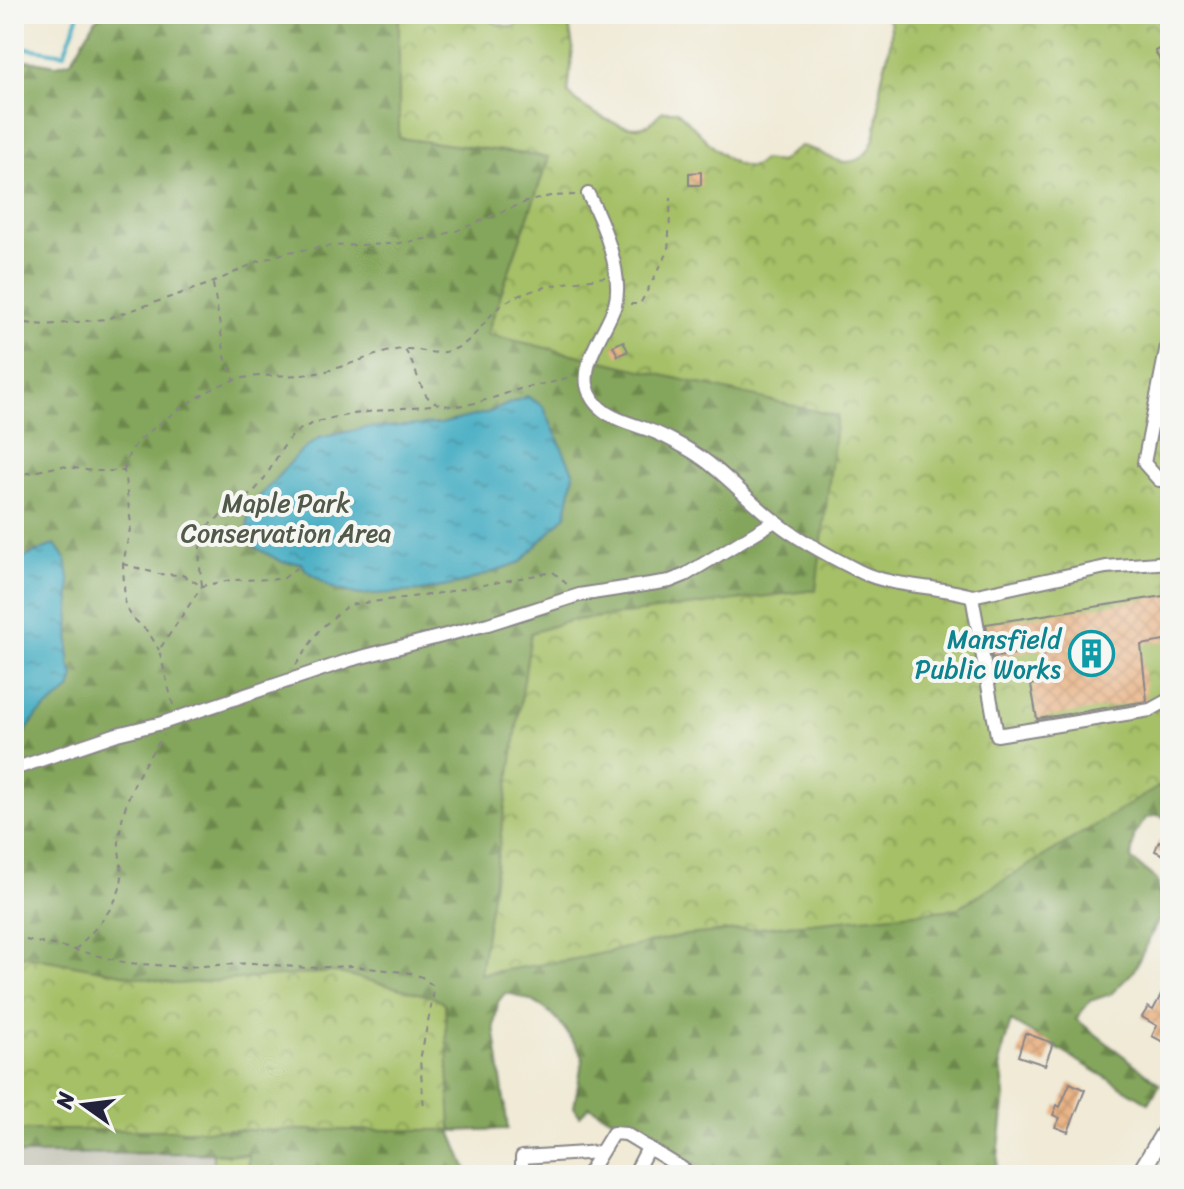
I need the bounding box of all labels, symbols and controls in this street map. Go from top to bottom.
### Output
park label: Maple Park Conservation Area [181,480,391,556]
place label: Mansfield Public Works [915,616,1063,692]
building icon: Mansfield Public Works [1068,630,1116,678]
north arrow [44,1065,124,1145]
text: N [44,1087,86,1113]

